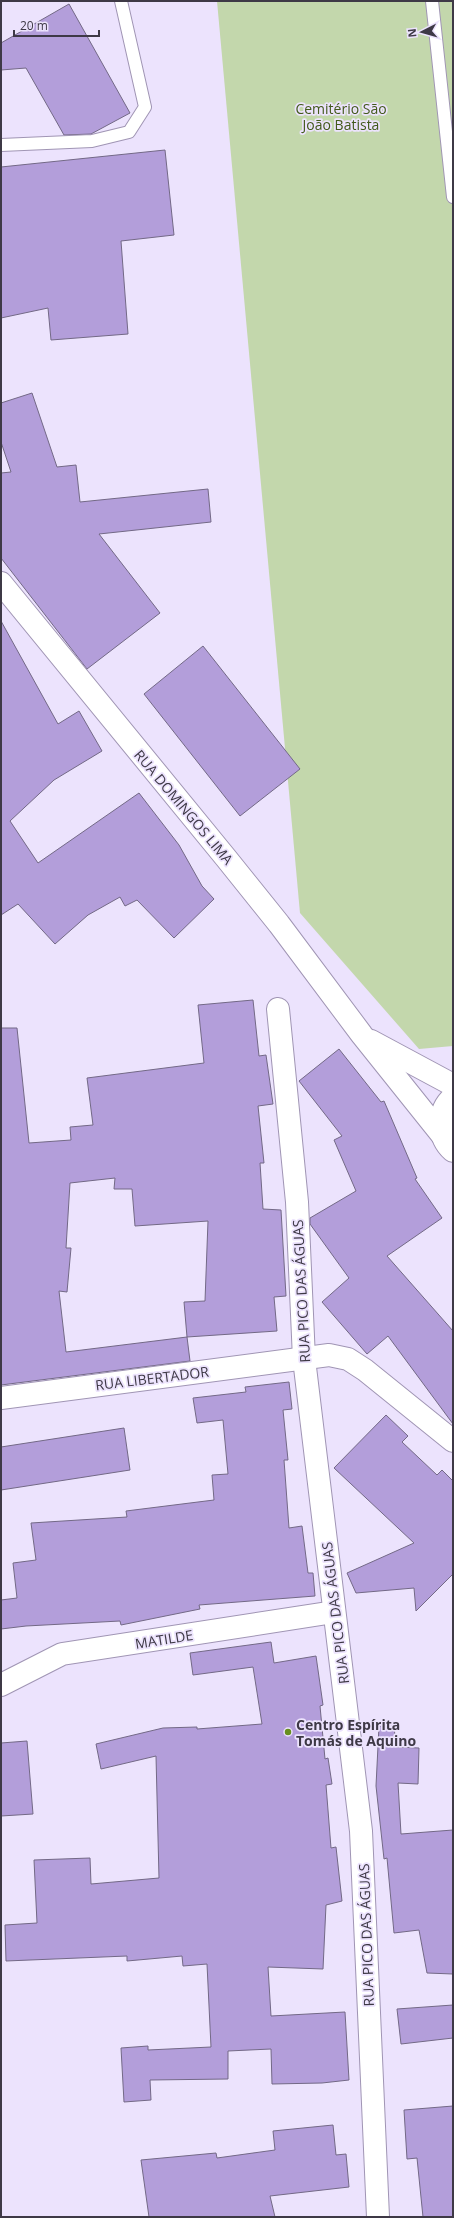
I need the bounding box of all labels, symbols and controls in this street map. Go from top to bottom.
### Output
scale bar [14,12,99,38]
north arrow [402,12,442,52]
text: 20 m [20,17,48,34]
text: N [404,28,419,38]
park label: Cemitério São João Batista [295,99,387,134]
street label: RUA DOMINGOS LIMA [130,746,238,869]
street label: RUA PICO DAS ÁGUAS [288,1219,314,1363]
street label: RUA LIBERTADOR [94,1362,210,1394]
street label: RUA PICO DAS ÁGUAS [317,1541,353,1685]
street label: MATILDE [134,1625,194,1653]
place label: Centro Espírita Tomás de Aquino [296,1715,417,1750]
marker: Centro Espírita Tomás de Aquino [283,1727,293,1737]
street label: RUA PICO DAS ÁGUAS [354,1863,378,2007]

